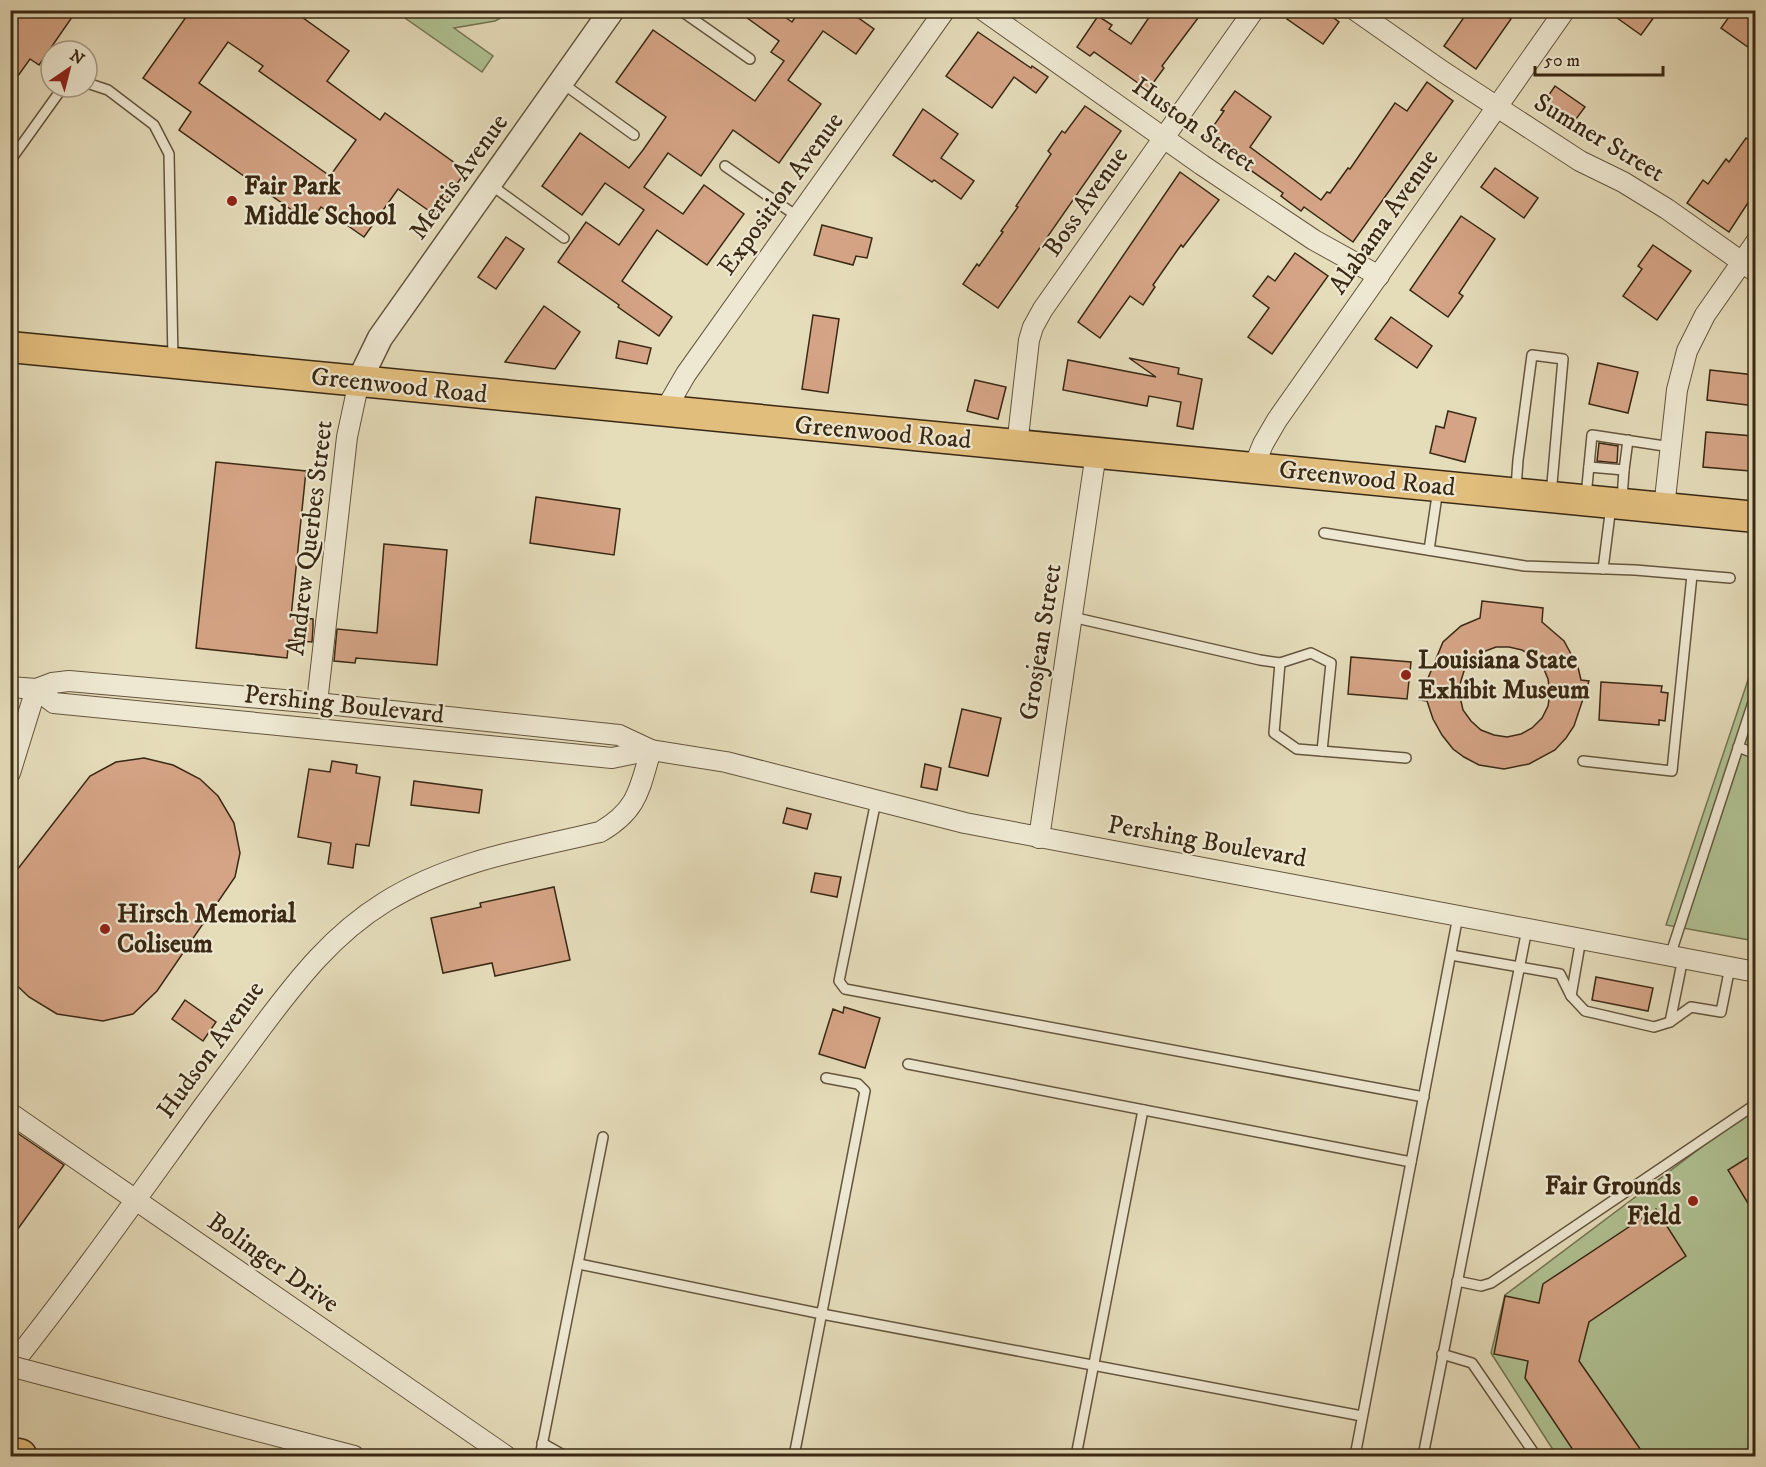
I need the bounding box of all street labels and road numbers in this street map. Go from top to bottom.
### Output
street label: Huston Street [1125,70,1263,180]
street label: Sumner Street [1528,86,1670,190]
street label: Exposition Avenue [711,106,851,282]
street label: Mertis Avenue [402,107,516,247]
street label: Boss Avenue [1036,141,1136,263]
street label: Alabama Avenue [1322,143,1446,301]
street label: Greenwood Road [309,360,489,412]
street label: Greenwood Road [793,409,973,457]
street label: Andrew Querbes Street [279,419,341,657]
street label: Greenwood Road [1277,453,1457,505]
street label: Grosjean Street [1012,561,1070,723]
street label: Pershing Boulevard [242,678,446,732]
street label: Pershing Boulevard [1105,808,1309,876]
street label: Hudson Avenue [150,975,272,1125]
street label: Bolinger Drive [201,1205,345,1321]

